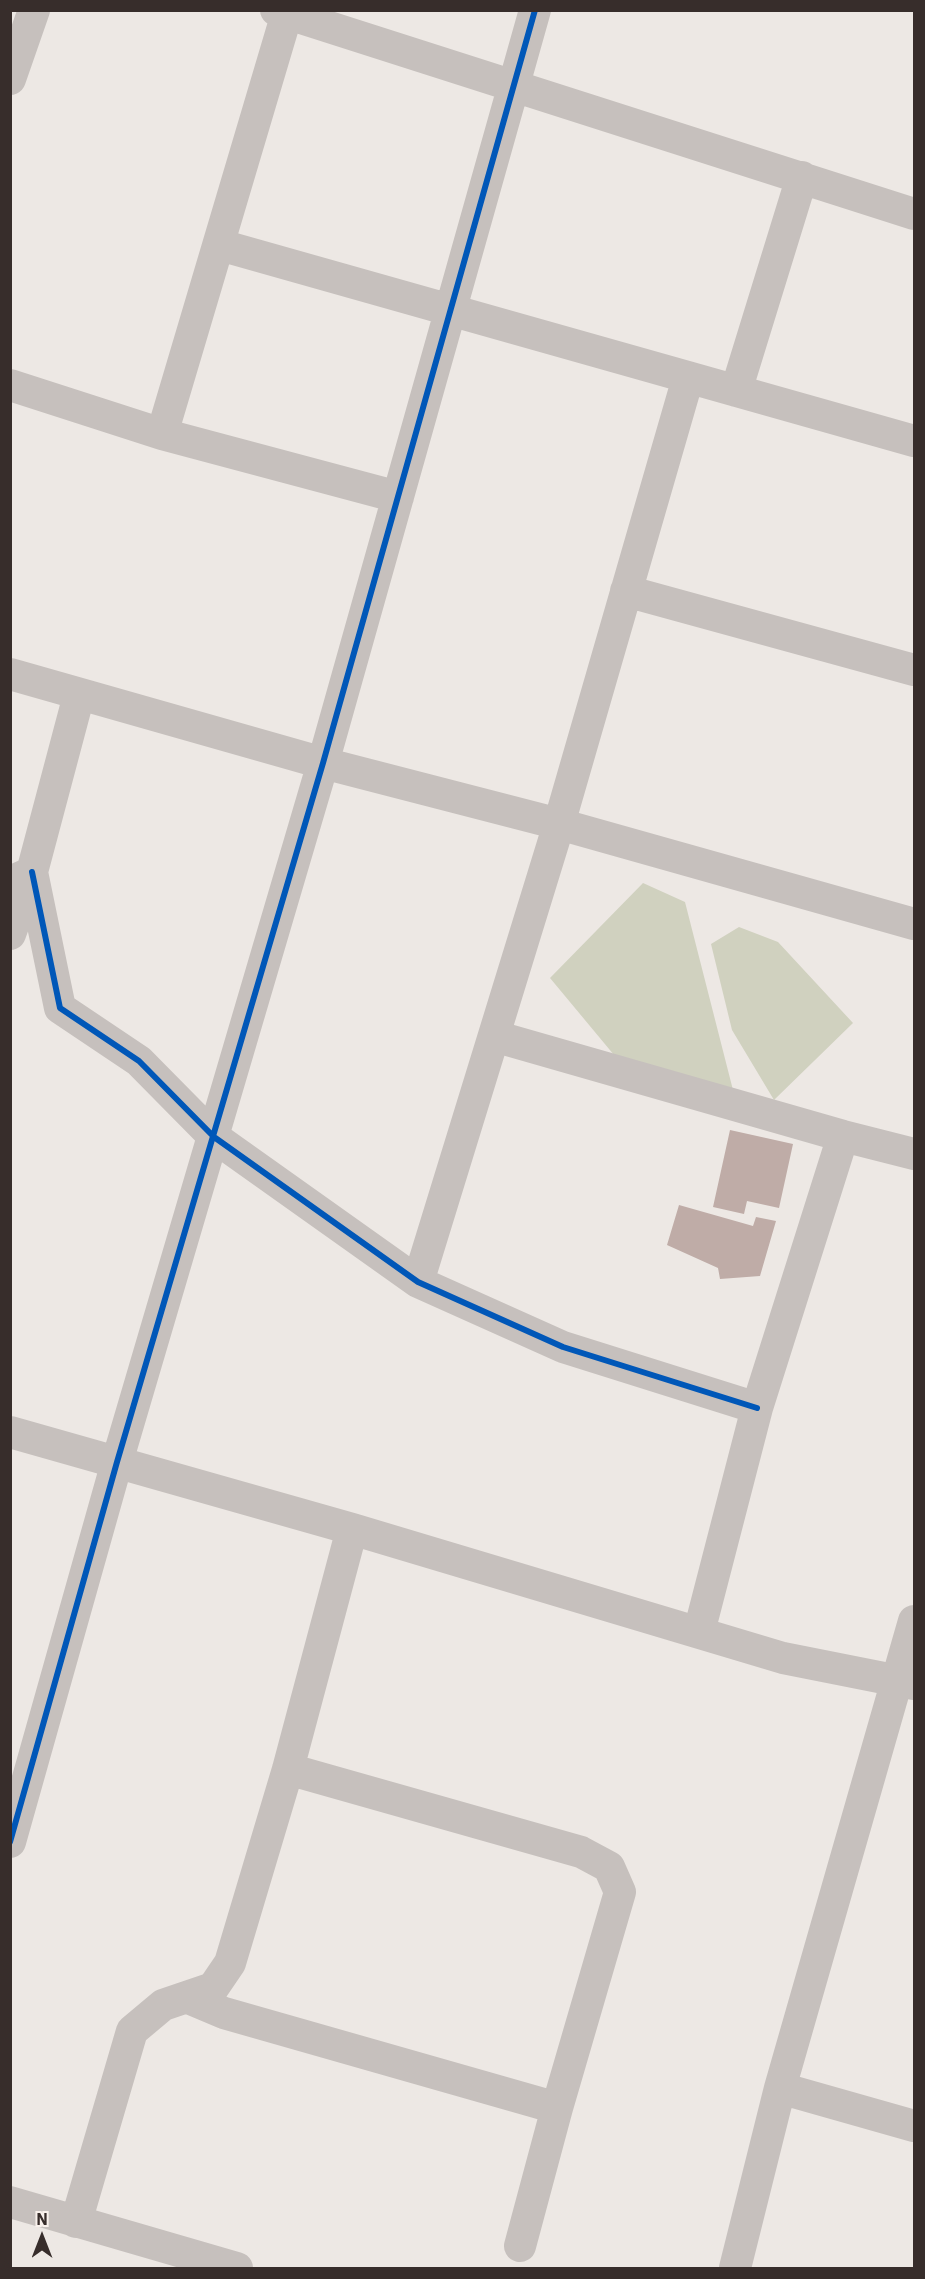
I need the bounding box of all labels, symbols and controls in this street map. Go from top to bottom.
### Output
north arrow [12,2207,72,2267]
text: N [36,2209,48,2229]

